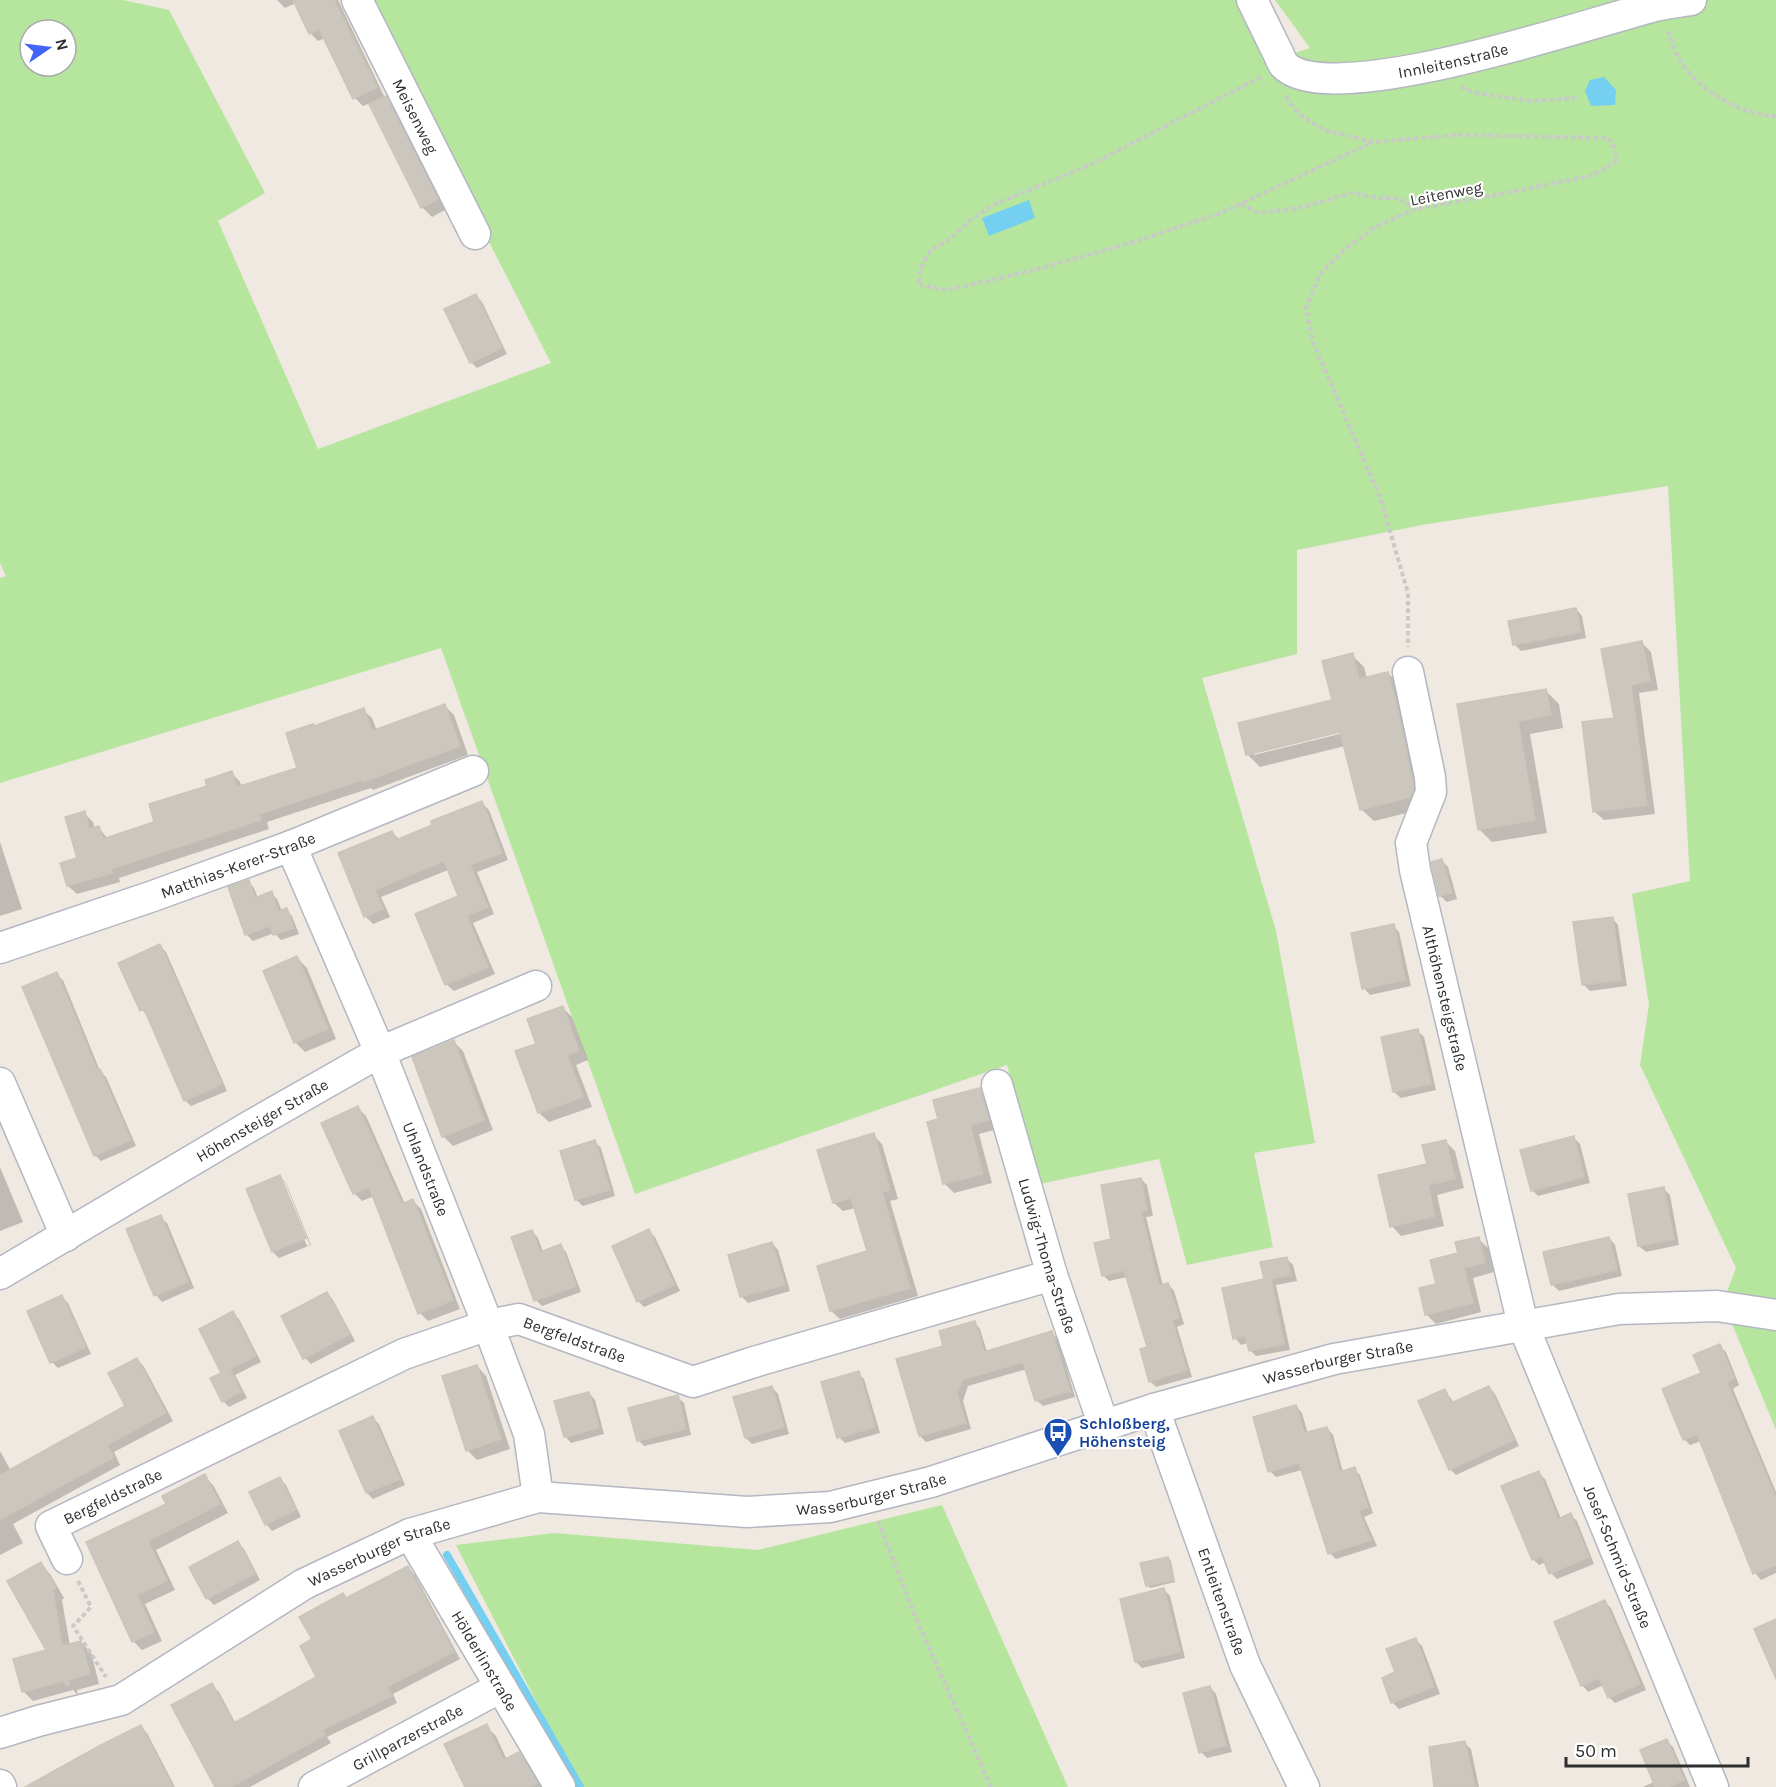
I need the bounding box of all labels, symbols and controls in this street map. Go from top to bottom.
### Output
north arrow [18,18,78,78]
text: N [51,37,73,52]
street label: Innleitenstraße [1396,39,1510,82]
street label: Meisenweg [388,76,442,157]
street label: Leitenweg [1408,177,1484,210]
street label: Matthias-Kerer-Straße [158,828,318,902]
street label: Althöhensteigstraße [1418,923,1471,1073]
street label: Höhensteiger Straße [193,1075,332,1166]
street label: Uhlandstraße [399,1119,453,1219]
street label: Ludwig-Thoma-Straße [1014,1176,1080,1336]
street label: Bergfeldstraße [521,1312,628,1367]
street label: Wasserburger Straße [1261,1336,1414,1388]
place label: Schloßberg, Höhensteig [1079,1414,1170,1451]
bus stop icon: Schloßberg, Höhensteig [1042,1416,1074,1458]
street label: Bergfeldstraße [60,1464,165,1529]
street label: Wasserburger Straße [796,1469,949,1519]
street label: Josef-Schmid-Straße [1580,1482,1656,1631]
street label: Wasserburger Straße [305,1514,453,1591]
street label: Entleitenstraße [1194,1545,1250,1658]
street label: Hölderlinstraße [447,1607,522,1714]
street label: Grillparzerstraße [349,1700,466,1775]
scale bar [1566,1730,1748,1768]
text: 50 m [1575,1740,1617,1762]

